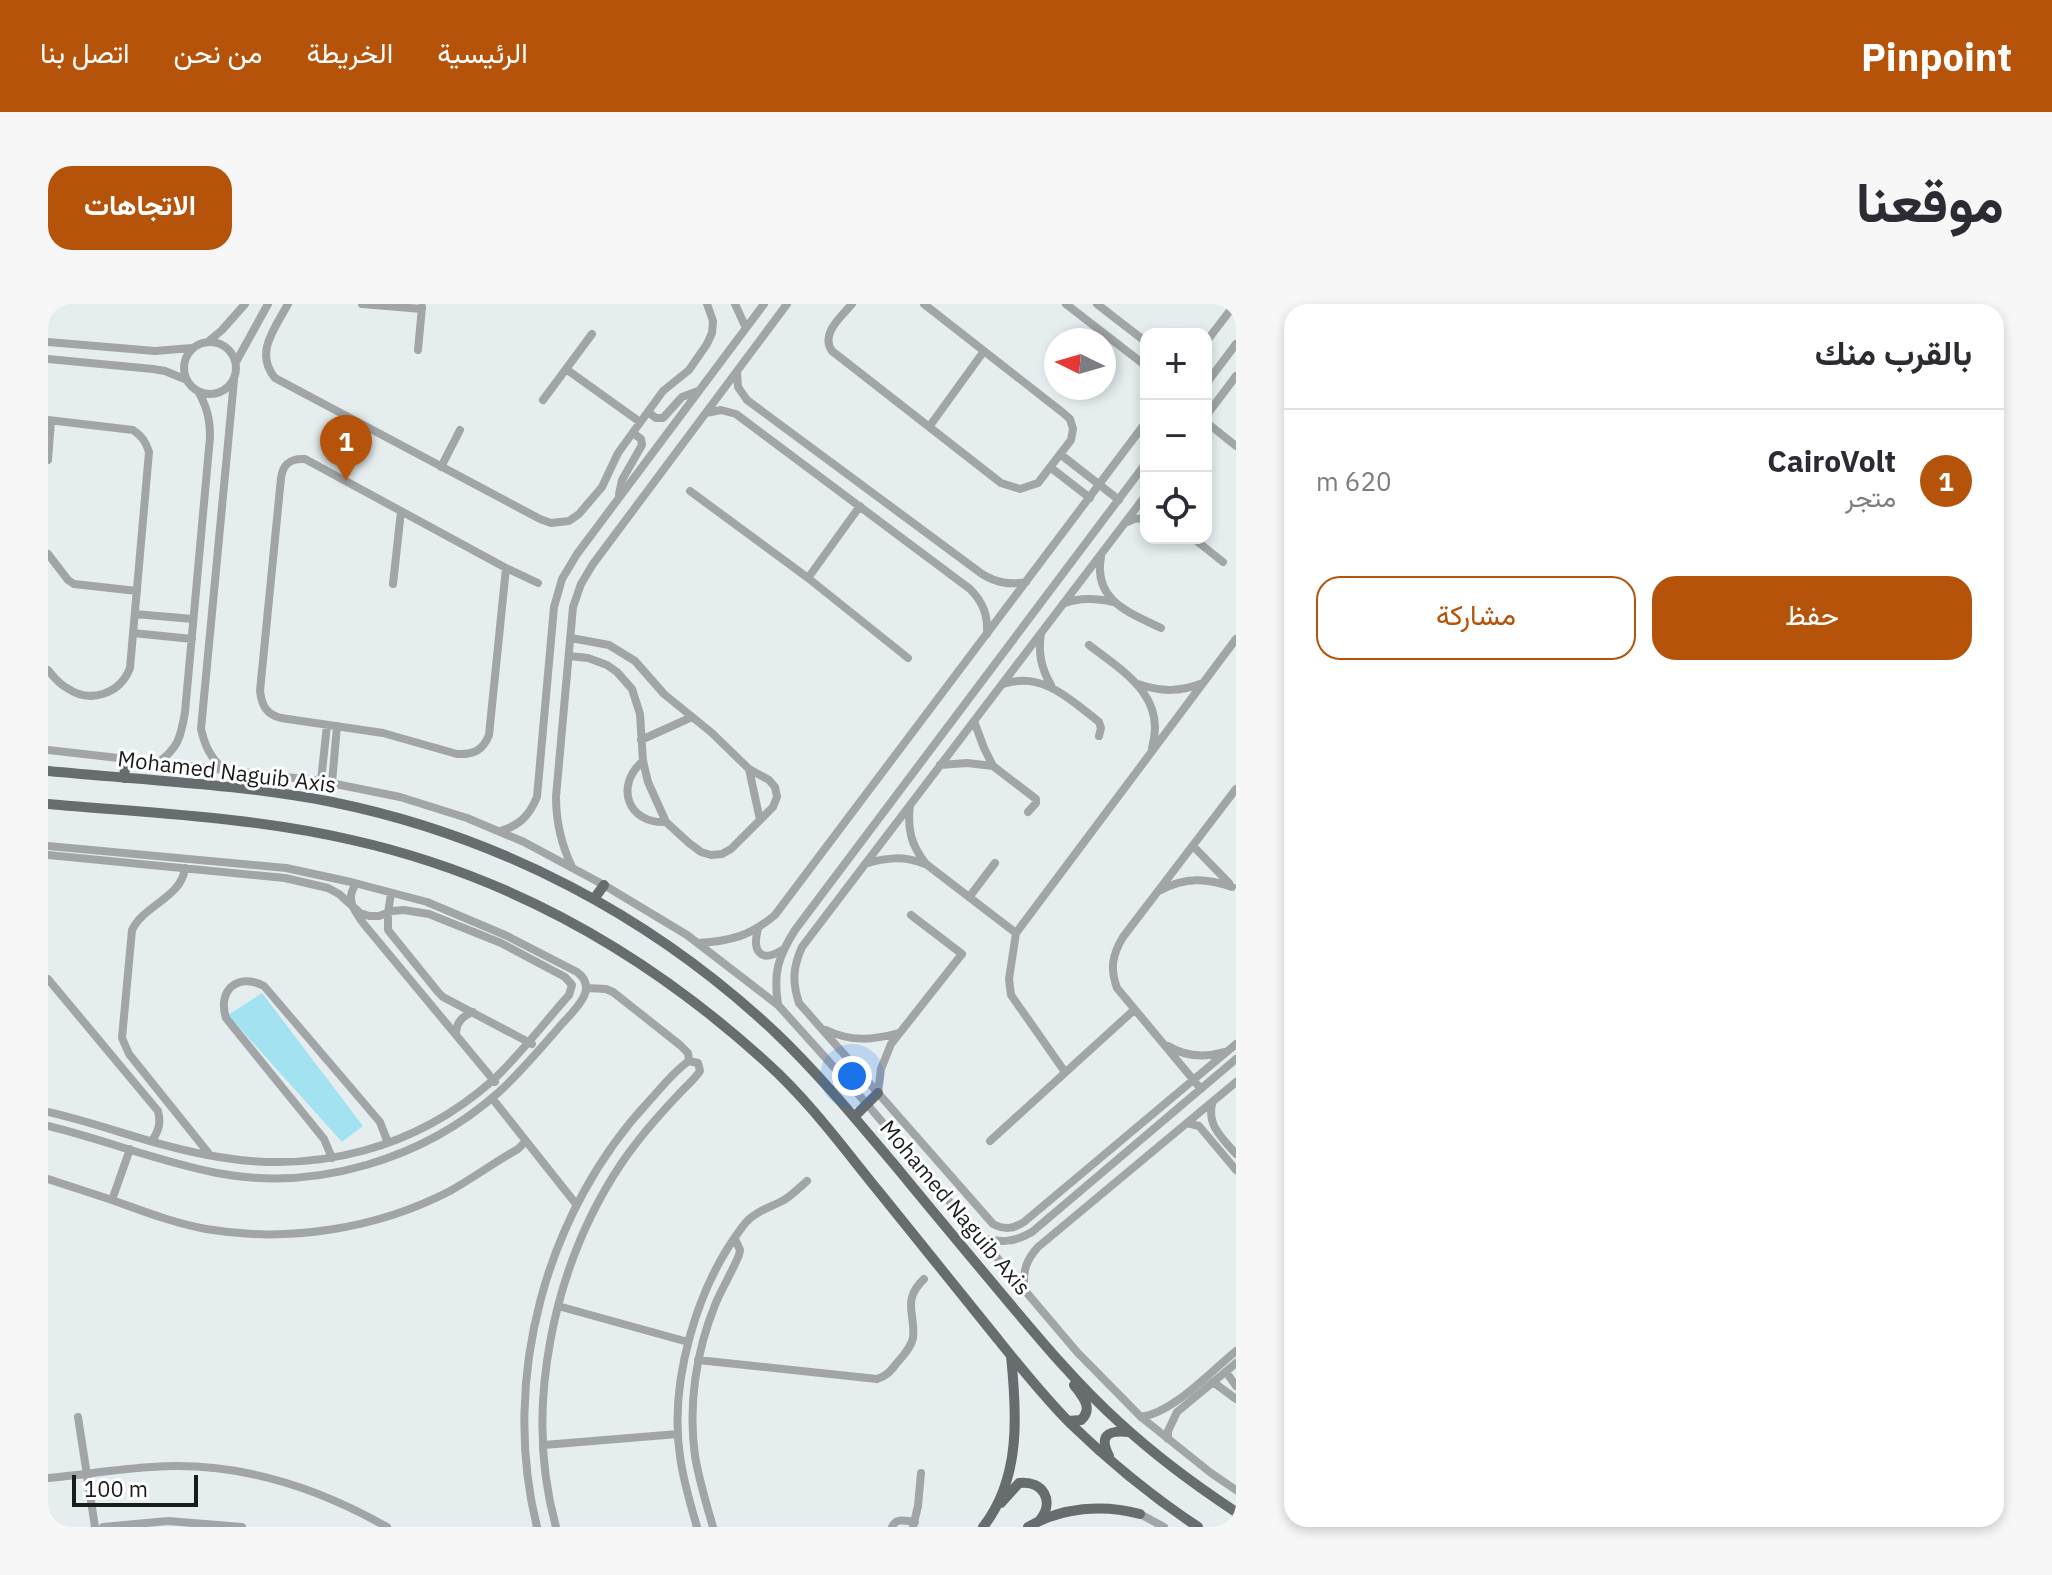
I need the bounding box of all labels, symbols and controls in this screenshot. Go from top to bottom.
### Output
text: Pinpoint [1861,32,2012,81]
text: اتصل بنا [40,34,130,71]
text: من نحن [174,34,263,71]
text: الخريطة [307,34,393,71]
text: الرئيسية [437,34,528,71]
text: موقعنا [1856,165,2004,237]
button: الاتجاهات [48,166,232,250]
north arrow [1044,328,1116,400]
map controls [1140,328,1212,544]
button: + [1140,328,1212,400]
text: بالقرب منك [1815,330,1972,374]
button: − [1140,400,1212,472]
pin: 1 [320,415,372,481]
text: CairoVolt [1767,441,1896,480]
text: 620 m [1316,464,1392,498]
text: 1 [1938,464,1954,498]
button: locate [1140,472,1212,544]
text: متجر [1845,480,1896,514]
button: مشاركة [1316,576,1636,660]
button: حفظ [1652,576,1972,660]
street label: Mohamed Naguib Axis [116,743,338,799]
your location [832,1056,872,1096]
street label: Mohamed Naguib Axis [874,1113,1038,1301]
scale bar [72,1471,198,1507]
text: 100 m [84,1474,148,1503]

